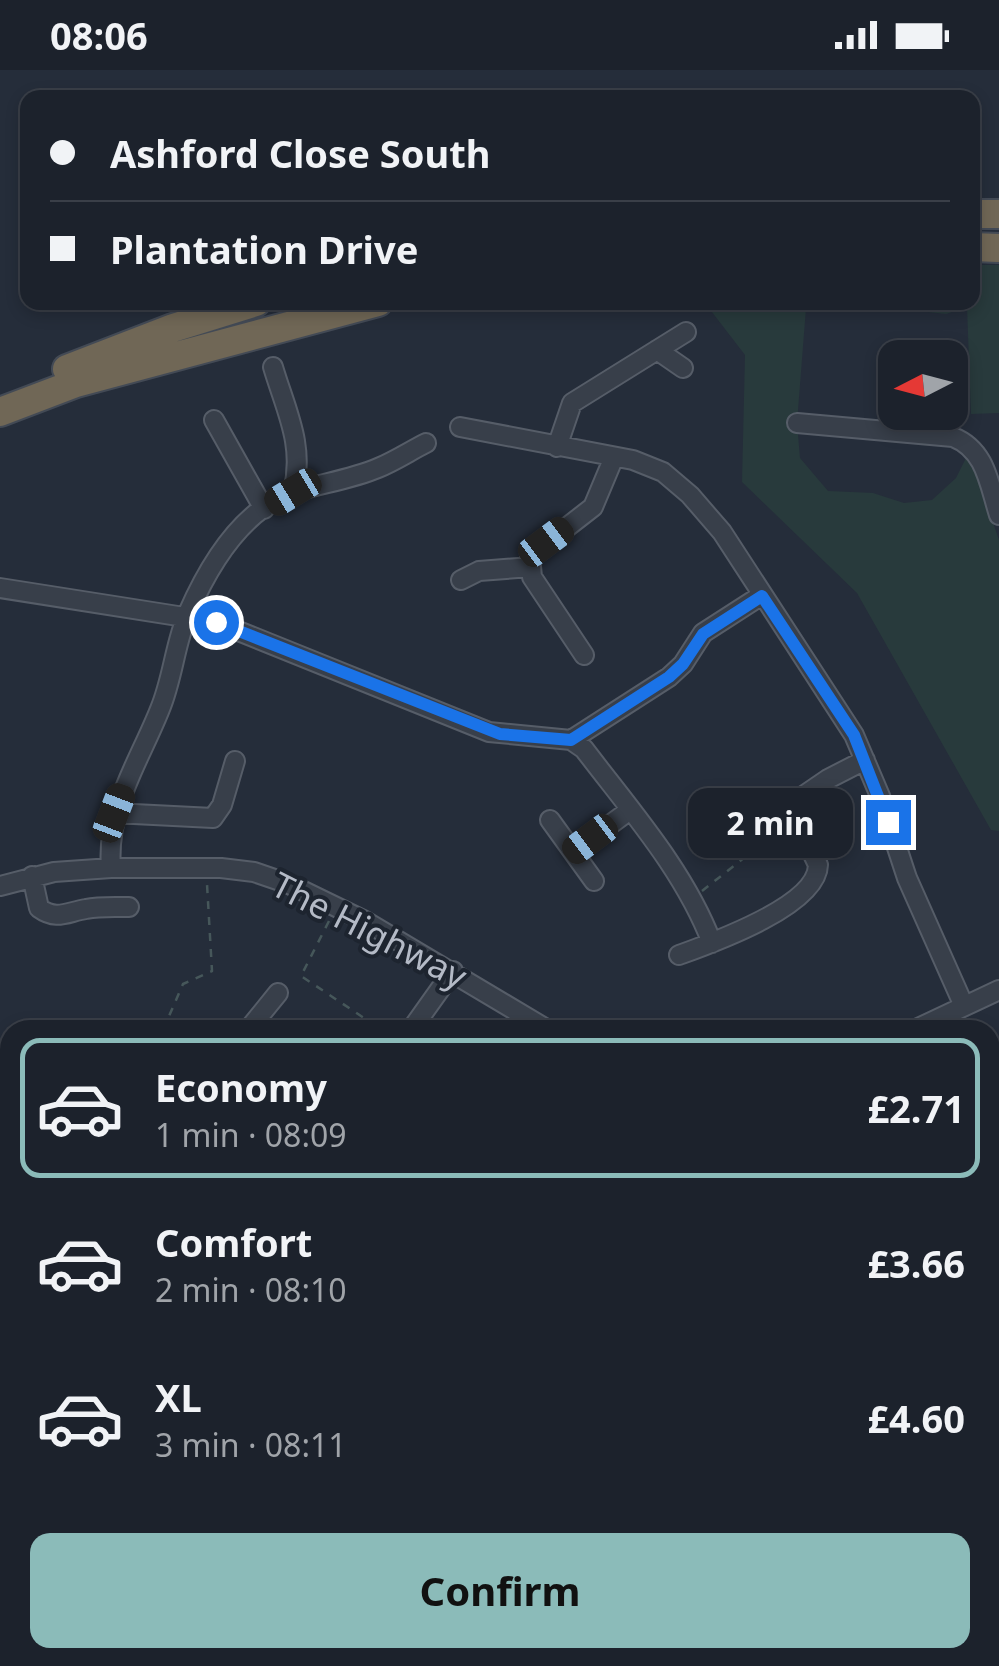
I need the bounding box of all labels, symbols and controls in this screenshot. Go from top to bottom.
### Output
text: 08:06 [50,9,148,61]
text: Ashford Close South [110,127,490,179]
text: Plantation Drive [110,223,418,275]
north arrow [878,340,968,430]
map controls [878,340,968,430]
car [260,464,326,520]
car [513,512,579,572]
route start [194,600,239,645]
car [89,780,139,846]
callout: 2 min [688,787,853,857]
route end [866,800,911,845]
text: 2 min [726,801,815,844]
car [557,809,623,869]
street label: The Highway [264,860,475,999]
text: Economy [155,1061,327,1113]
icon: car [35,1063,125,1153]
text: £2.71 [867,1082,965,1134]
text: 1 min · 08:09 [155,1113,347,1156]
text: Comfort [155,1216,312,1268]
icon: car [35,1218,125,1308]
text: £3.66 [867,1237,965,1289]
text: 2 min · 08:10 [155,1268,347,1311]
text: XL [155,1371,202,1423]
icon: car [35,1373,125,1463]
text: £4.60 [867,1392,965,1444]
text: 3 min · 08:11 [155,1423,347,1466]
button: Confirm [30,1533,970,1648]

